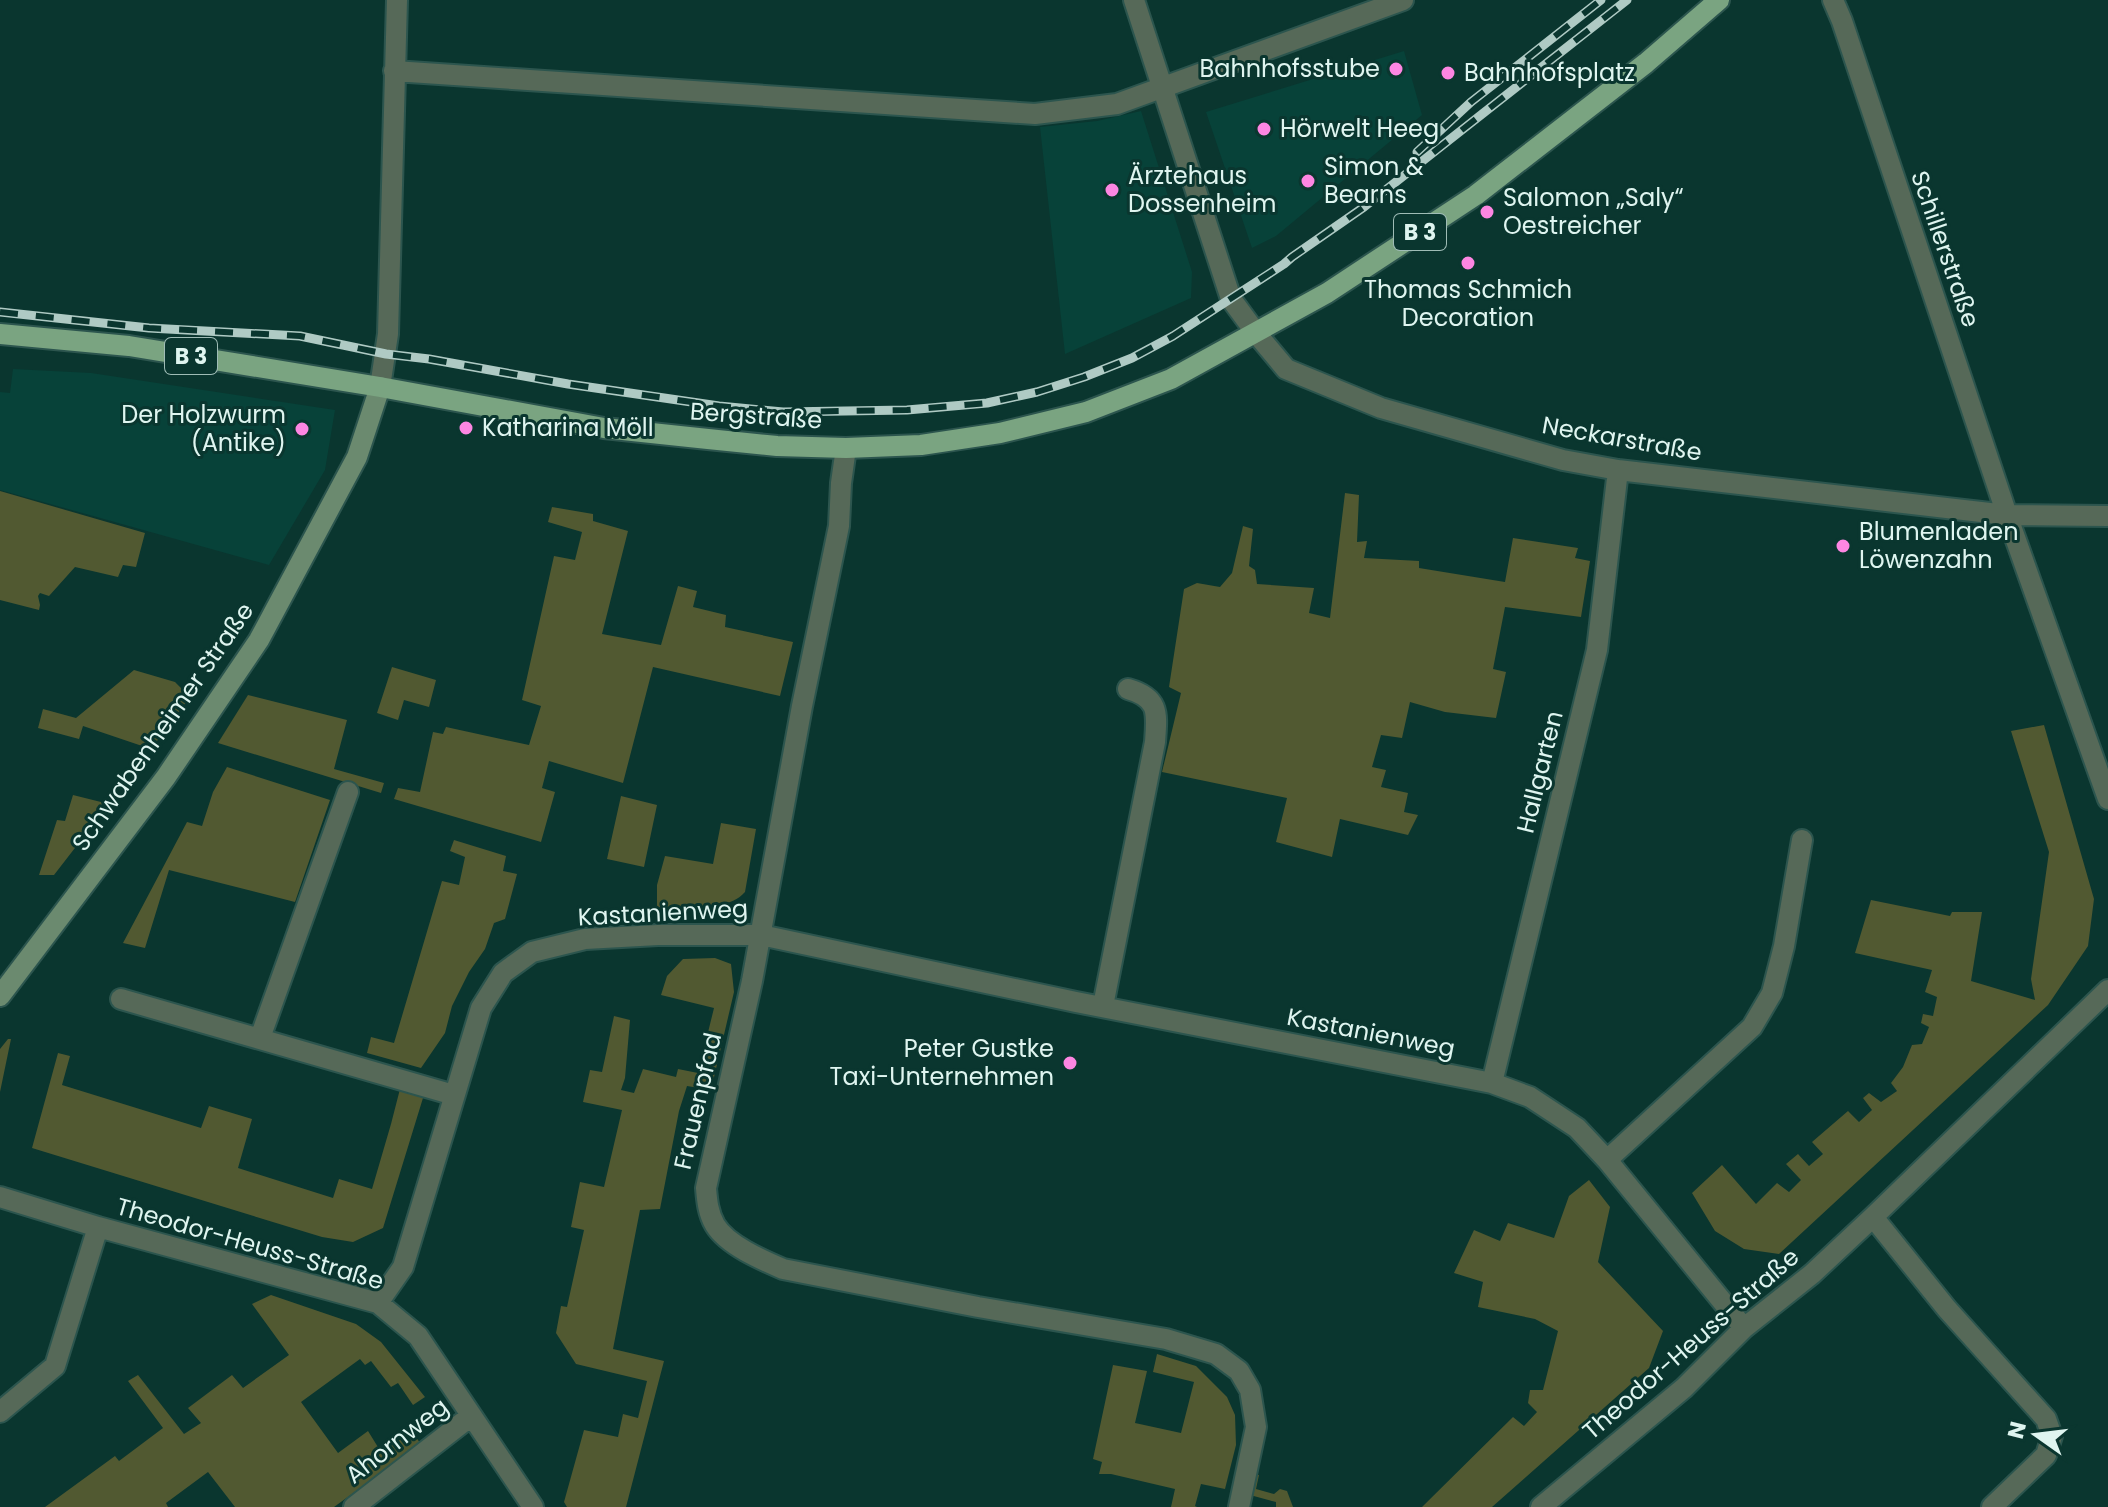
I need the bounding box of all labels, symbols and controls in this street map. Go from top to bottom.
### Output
place label: Bahnhofsstube [1199,52,1380,85]
place label: Bahnhofsplatz [1464,56,1635,89]
marker: Bahnhofsstube [1387,60,1405,78]
marker: Bahnhofsplatz [1439,64,1457,82]
place label: Hörwelt Heeg [1280,112,1439,145]
marker: Hörwelt Heeg [1255,120,1273,138]
place label: Simon & Bearns [1324,150,1424,211]
place label: Ärztehaus Dossenheim [1128,159,1277,220]
street label: Schillerstraße [1903,166,1988,331]
marker: Simon & Bearns [1299,172,1317,190]
marker: Ärztehaus Dossenheim [1103,181,1121,199]
place label: Salomon „Saly“ Oestreicher [1503,181,1684,242]
marker: Salomon „Saly“ Oestreicher [1478,203,1496,221]
road number: B 3 [1394,214,1446,250]
marker: Thomas Schmich Decoration [1459,254,1477,272]
place label: Thomas Schmich Decoration [1364,273,1572,334]
road number: B 3 [165,338,217,374]
street label: Bergstraße [689,394,823,437]
place label: Der Holzwurm (Antike) [121,398,286,459]
street label: Neckarstraße [1540,408,1704,469]
place label: Katharina Möll [482,411,654,444]
marker: Katharina Möll [457,419,475,437]
marker: Der Holzwurm (Antike) [293,420,311,438]
place label: Blumenladen Löwenzahn [1859,515,2019,576]
marker: Blumenladen Löwenzahn [1834,537,1852,555]
street label: Schwabenheimer Straße [64,596,261,858]
street label: Hallgarten [1508,707,1571,837]
street label: Kastanienweg [577,892,749,933]
street label: Kastanienweg [1284,1000,1458,1065]
street label: Frauenpfad [666,1029,729,1173]
place label: Peter Gustke Taxi-Unternehmen [829,1032,1054,1093]
marker: Peter Gustke Taxi-Unternehmen [1061,1054,1079,1072]
street label: Theodor-Heuss-Straße [113,1190,388,1298]
street label: Theodor-Heuss-Straße [1575,1240,1806,1447]
street label: Ahornweg [338,1390,455,1491]
north arrow [1996,1395,2076,1475]
text: N [2000,1419,2034,1442]

